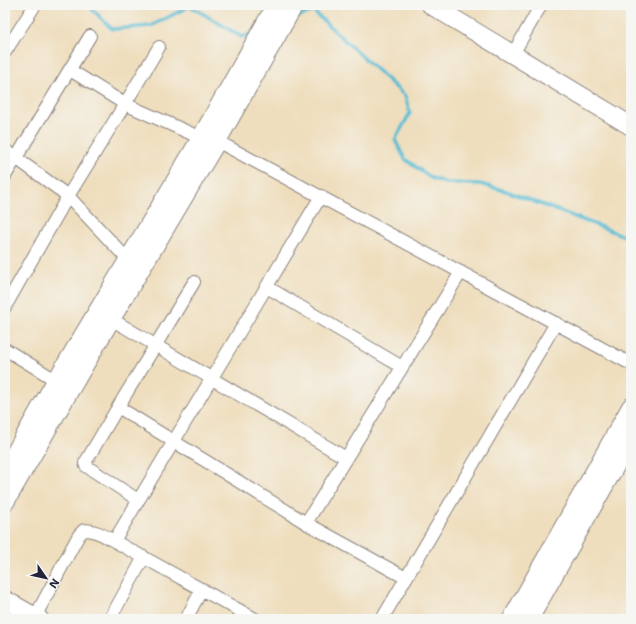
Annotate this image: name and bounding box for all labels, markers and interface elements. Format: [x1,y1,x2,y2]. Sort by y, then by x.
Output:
north arrow [26,558,66,598]
text: N [45,576,63,591]

